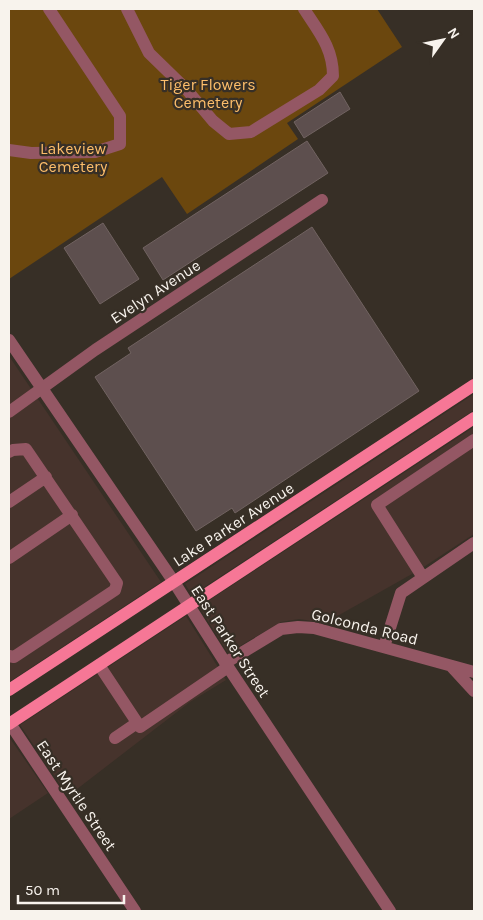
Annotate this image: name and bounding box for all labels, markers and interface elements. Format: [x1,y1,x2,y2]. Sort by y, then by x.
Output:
north arrow [418,15,468,65]
text: N [444,24,463,42]
park label: Tiger Flowers Cemetery [160,75,256,112]
park label: Lakeview Cemetery [39,139,108,176]
street label: Evelyn Avenue [107,255,204,328]
street label: Lake Parker Avenue [169,478,297,571]
street label: East Parker Street [187,581,274,701]
street label: Golconda Road [310,604,420,649]
street label: East Myrtle Street [33,736,121,854]
scale bar [18,872,124,904]
text: 50 m [25,881,60,899]

